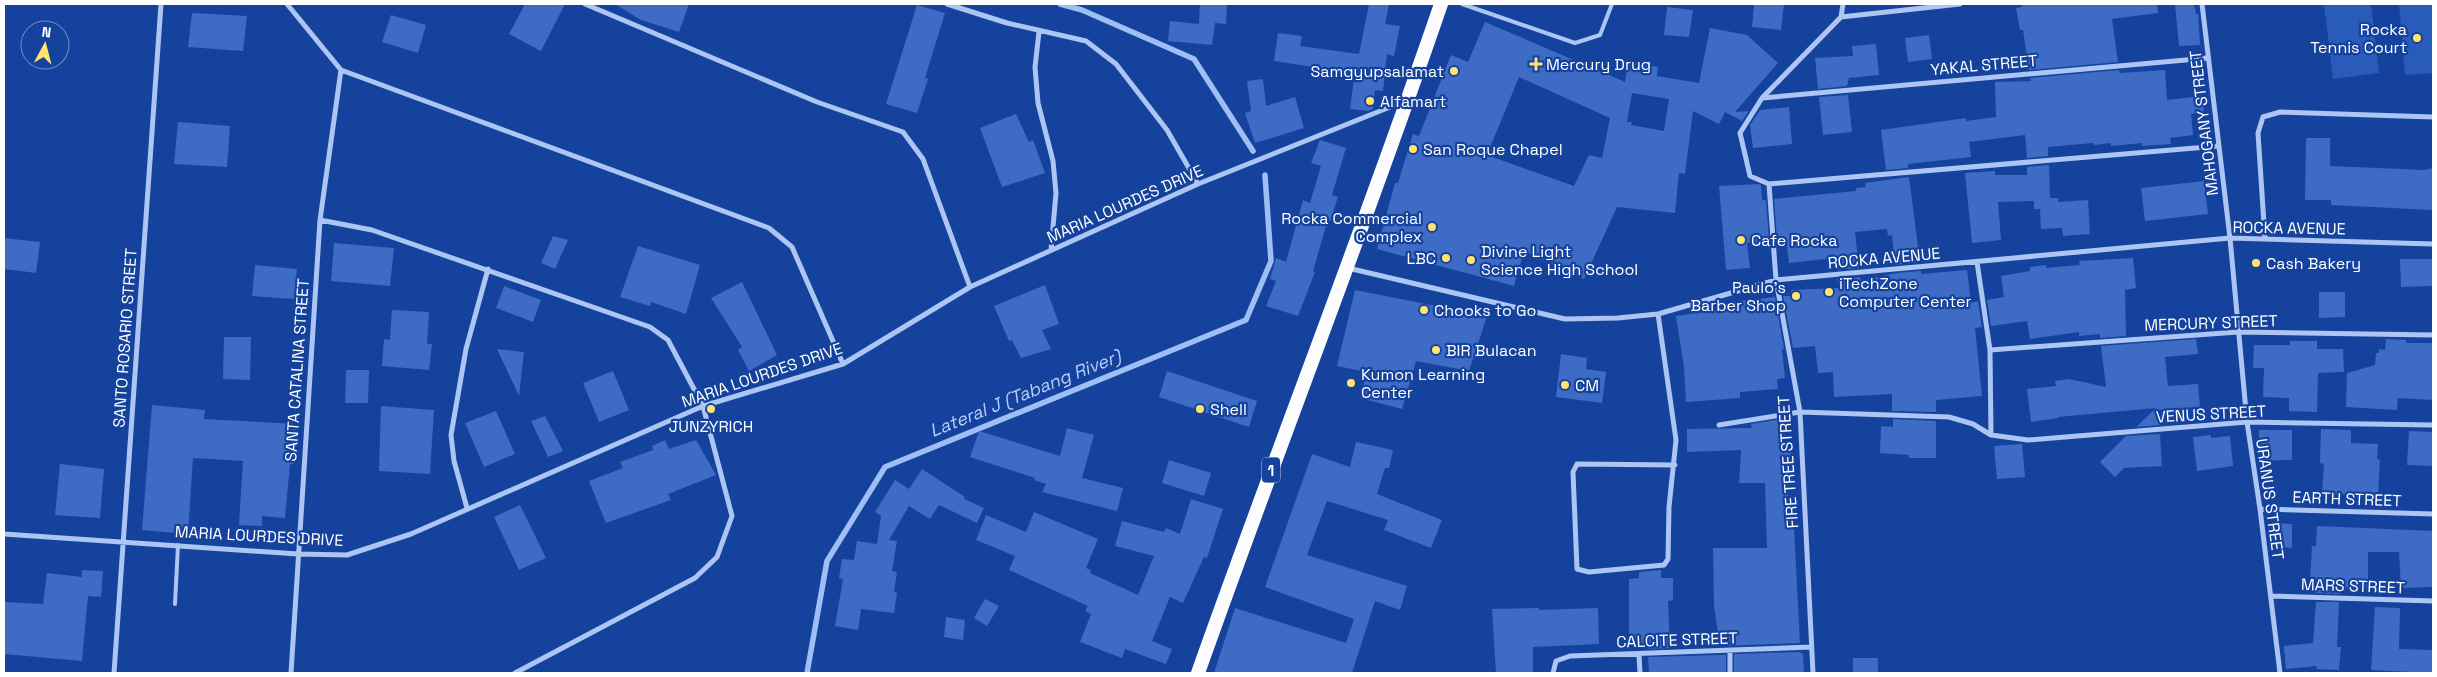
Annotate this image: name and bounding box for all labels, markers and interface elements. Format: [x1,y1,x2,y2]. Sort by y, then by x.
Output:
place label: Rocka Tennis Court [2310,19,2407,58]
north arrow [20,20,70,70]
text: N [41,23,52,42]
marker: Rocka Tennis Court [2411,32,2423,44]
street label: MAHOGANY STREET [2185,49,2223,197]
street label: YAKAL STREET [1930,50,2038,80]
place label: Mercury Drug [1546,54,1651,75]
marker: Mercury Drug [1530,58,1542,70]
place label: Samgyupsalamat [1311,61,1444,82]
marker: Samgyupsalamat [1448,65,1460,77]
place label: Alfamart [1380,91,1446,112]
marker: Alfamart [1364,95,1376,107]
place label: San Roque Chapel [1423,139,1563,160]
marker: San Roque Chapel [1407,143,1419,155]
street label: MARIA LOURDES DRIVE [1044,160,1206,248]
place label: Rocka Commercial Complex [1281,208,1422,247]
street label: ROCKA AVENUE [2232,217,2346,239]
marker: Rocka Commercial Complex [1426,221,1438,233]
place label: Cafe Rocka [1751,230,1837,251]
marker: Cafe Rocka [1735,234,1747,246]
place label: Divine Light Science High School [1481,241,1638,280]
street label: ROCKA AVENUE [1827,243,1941,273]
street label: SANTO ROSARIO STREET [108,248,142,428]
place label: LBC [1406,248,1436,269]
marker: LBC [1440,252,1452,264]
place label: Cash Bakery [2266,253,2361,274]
marker: Divine Light Science High School [1465,254,1477,266]
marker: Cash Bakery [2250,257,2262,269]
place label: iTechZone Computer Center [1839,273,1972,312]
place label: Paulo's Barber Shop [1690,277,1786,316]
street label: SANTA CATALINA STREET [280,278,314,462]
marker: iTechZone Computer Center [1823,286,1835,298]
marker: Paulo's Barber Shop [1790,290,1802,302]
place label: Chooks to Go [1434,300,1536,321]
marker: Chooks to Go [1418,304,1430,316]
street label: MERCURY STREET [2144,310,2278,336]
street label: MARIA LOURDES DRIVE [679,338,845,412]
place label: BIR Bulacan [1446,340,1537,361]
water label: Lateral J (Tabang River) [926,343,1126,442]
marker: BIR Bulacan [1430,344,1442,356]
place label: Kumon Learning Center [1361,364,1485,403]
place label: CM [1575,375,1599,396]
marker: Kumon Learning Center [1345,377,1357,389]
marker: CM [1559,379,1571,391]
street label: FIRE TREE STREET [1773,395,1803,529]
place label: Shell [1210,399,1247,420]
street label: VENUS STREET [2155,401,2267,427]
marker: JUNZYRICH [705,403,717,415]
marker: Shell [1194,403,1206,415]
place label: JUNZYRICH [669,416,753,437]
street label: URANUS STREET [2251,437,2289,561]
road number: 1 [1262,458,1280,482]
street label: EARTH STREET [2292,487,2402,511]
street label: MARIA LOURDES DRIVE [174,521,344,551]
street label: MARS STREET [2301,574,2405,598]
street label: CALCITE STREET [1616,627,1738,653]

